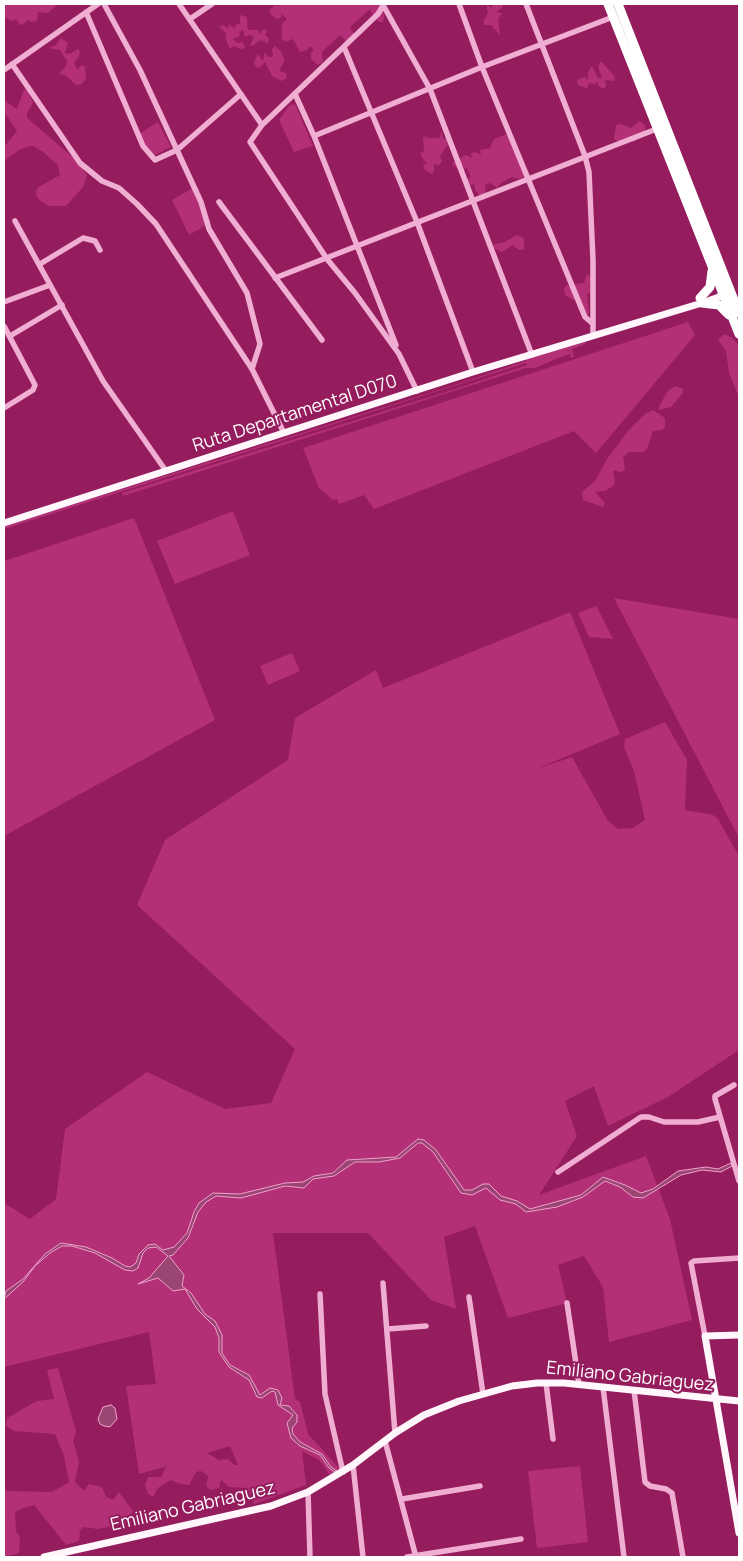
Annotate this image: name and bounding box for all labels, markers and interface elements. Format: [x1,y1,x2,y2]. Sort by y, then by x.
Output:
street label: Ruta Departamental D070 [190,371,400,457]
street label: Emiliano Gabriaguez [545,1357,715,1397]
street label: Emiliano Gabriaguez [109,1478,277,1536]

